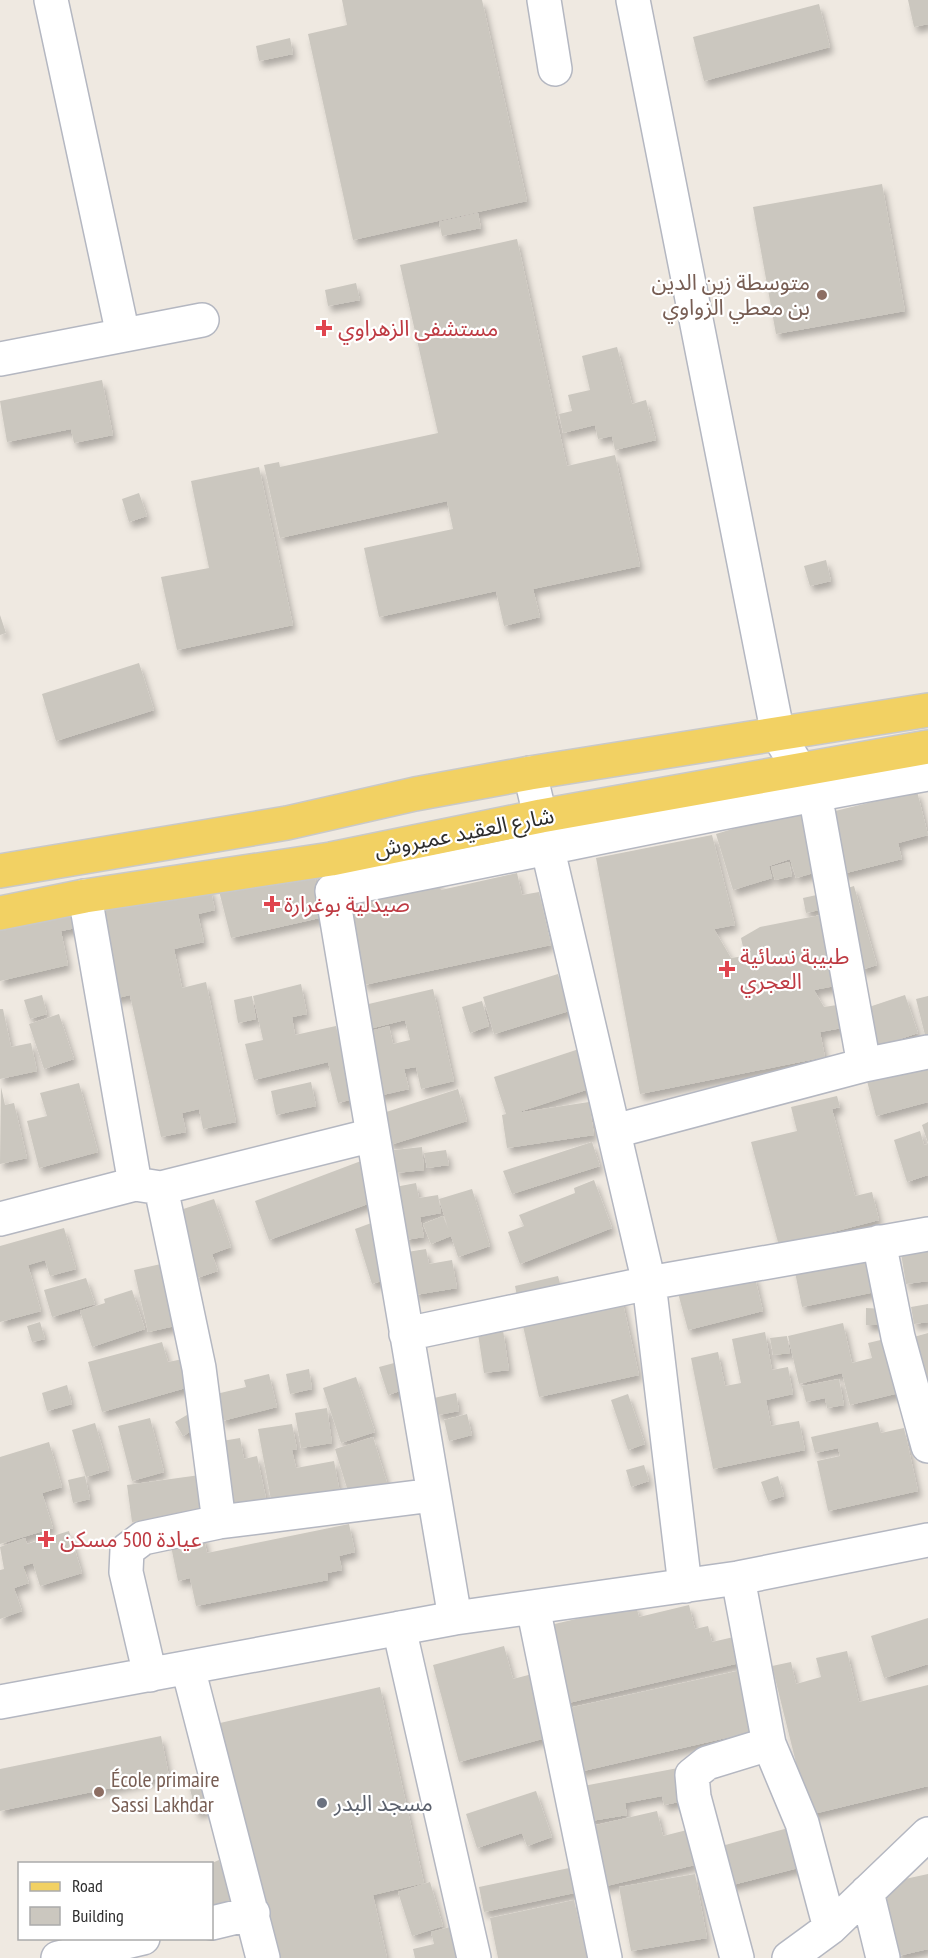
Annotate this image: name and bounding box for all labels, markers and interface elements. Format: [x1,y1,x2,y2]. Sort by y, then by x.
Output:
place label: متوسطة زين الدين بن معطي الزواوي [652,268,810,324]
marker: متوسطة زين الدين بن معطي الزواوي [815,288,829,302]
place label: مستشفى الزهراوي [338,314,498,345]
marker: مستشفى الزهراوي [315,319,333,337]
street label: شارع العقيد عميروش [372,801,557,866]
place label: صيدلية بوغرارة [284,890,410,918]
marker: صيدلية بوغرارة [265,897,279,911]
place label: طبيبة نسائية العجري [740,942,849,998]
marker: طبيبة نسائية العجري [718,960,736,978]
place label: عيادة 500 مسكن [60,1525,202,1553]
marker: عيادة 500 مسكن [37,1530,55,1548]
place label: École primaire Sassi Lakhdar [111,1765,220,1818]
marker: École primaire Sassi Lakhdar [92,1785,106,1799]
place label: مسجد البدر [333,1789,433,1817]
marker: مسجد البدر [315,1796,329,1810]
legend [18,1862,213,1940]
text: Road [72,1874,103,1897]
text: Building [72,1904,124,1927]

